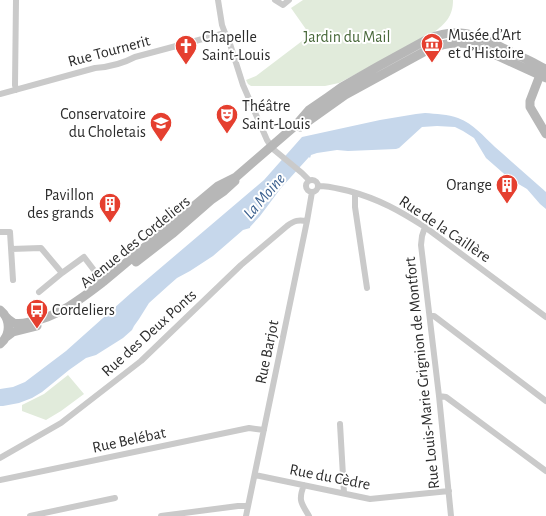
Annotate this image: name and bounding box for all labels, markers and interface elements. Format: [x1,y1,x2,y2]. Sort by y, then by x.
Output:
place label: Musée d’Art et d’Histoire [448,27,524,61]
place label: Chapelle Saint-Louis [202,29,270,63]
park label: Jardin du Mail [304,29,390,45]
museum icon: Musée d’Art et d’Histoire [419,31,445,64]
street label: Rue Tournerit [66,32,152,70]
church icon: Chapelle Saint-Louis [173,33,199,66]
place label: Théâtre Saint-Louis [242,98,310,132]
theatre icon: Théâtre Saint-Louis [214,102,240,135]
place label: Conservatoire du Choletais [60,106,146,140]
school or university icon: Conservatoire du Choletais [148,110,174,143]
water label: La Moine [240,170,288,222]
building icon: Orange [494,172,520,205]
place label: Orange [446,177,492,193]
place label: Pavillon des grands [27,187,94,221]
building icon: Pavillon des grands [97,191,123,224]
street label: Avenue des Cordeliers [77,193,193,291]
street label: Rue de la Caillère [396,193,494,265]
street label: Rue Louis-Marie Grignion de Montfort [402,256,442,490]
street label: Rue des Deux Ponts [99,287,199,379]
bus stop icon: Cordeliers [24,297,50,330]
place label: Cordeliers [52,302,115,318]
street label: Rue Barjot [252,319,283,386]
street label: Rue Belébat [91,424,167,456]
street label: Rue du Cèdre [288,461,372,493]

